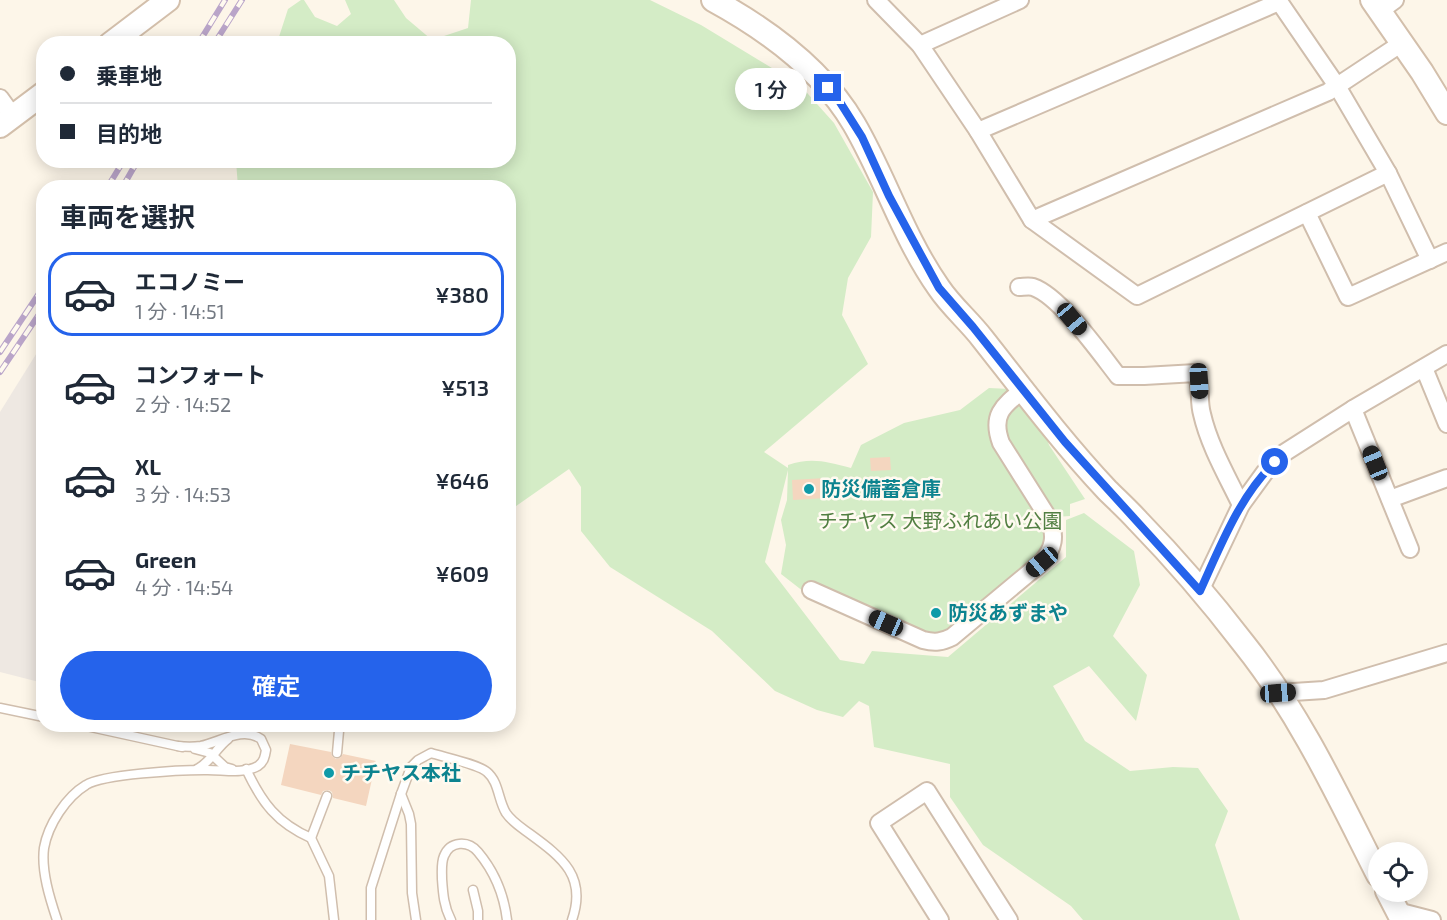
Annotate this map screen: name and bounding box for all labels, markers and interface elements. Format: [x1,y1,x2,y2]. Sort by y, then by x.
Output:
text: 乗車地 [96,62,162,88]
callout: 1 分 [735,67,807,109]
route end [814,74,841,101]
text: 1 分 [755,77,787,101]
text: 目的地 [96,120,162,146]
text: 車両を選択 [60,200,195,232]
icon: car [63,267,117,321]
text: エコノミー [135,268,245,294]
text: ¥380 [435,281,489,307]
text: 1 分 · 14:51 [135,299,225,323]
car [1054,299,1090,339]
icon: car [63,360,117,414]
text: コンフォート [135,361,266,387]
car [1189,363,1209,399]
text: ¥513 [441,374,489,400]
text: 2 分 · 14:52 [135,392,231,416]
car [1360,443,1390,483]
route start [1261,448,1288,475]
icon: car [63,453,117,507]
text: XL [135,453,161,479]
text: ¥646 [435,467,489,493]
place label: 防災備蓄倉庫 [821,476,941,500]
text: 3 分 · 14:53 [135,482,231,506]
marker: 防災備蓄倉庫 [802,482,816,496]
park label: チチヤス 大野ふれあい公園 [818,508,1062,532]
car [1022,544,1062,580]
icon: car [63,546,117,600]
text: Green [135,546,197,572]
text: ¥609 [436,560,489,586]
text: 4 分 · 14:54 [135,575,233,599]
place label: 防災あずまや [948,600,1068,624]
marker: 防災あずまや [929,606,943,620]
car [866,607,906,639]
button: 確定 [60,651,492,720]
car [1259,683,1297,703]
place label: チチヤス本社 [341,760,461,784]
marker: チチヤス本社 [322,766,336,780]
map controls [1368,842,1428,902]
button: locate [1368,842,1428,902]

